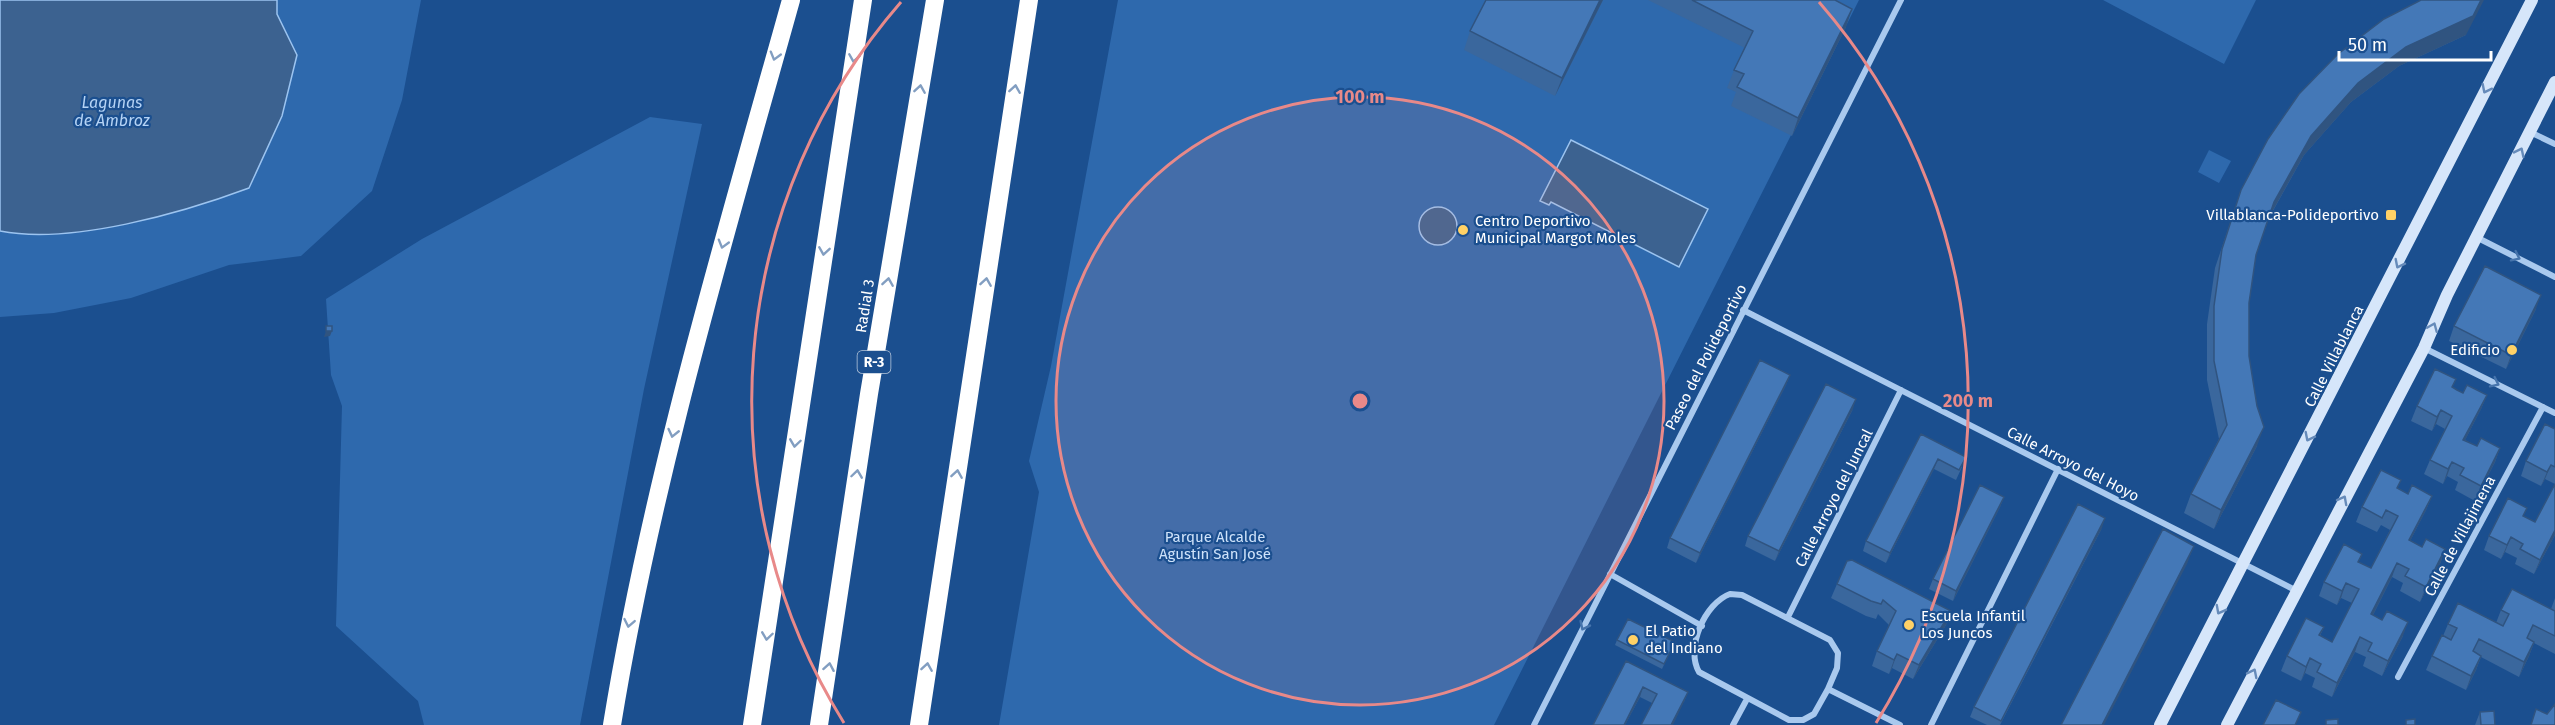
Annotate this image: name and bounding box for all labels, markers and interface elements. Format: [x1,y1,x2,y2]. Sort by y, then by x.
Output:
scale bar [2339,24,2490,62]
text: 50 m [2348,34,2387,56]
one-way arrow [770,50,782,61]
one-way arrow [849,53,861,62]
one-way arrow [2481,83,2493,94]
one-way arrow [1009,84,1021,93]
one-way arrow [913,85,925,94]
text: 100 m [1336,86,1384,108]
water label: Lagunas de Ambroz [74,93,150,130]
one-way arrow [2513,148,2524,159]
place label: Villablanca-Polideportivo [2206,206,2379,224]
marker: Villablanca-Polideportivo [2384,208,2398,222]
place label: Centro Deportivo Municipal Margot Moles [1475,212,1636,247]
marker: Centro Deportivo Municipal Margot Moles [1456,223,1470,237]
one-way arrow [717,239,730,249]
one-way arrow [819,246,831,255]
one-way arrow [2510,250,2521,262]
one-way arrow [2394,257,2406,268]
one-way arrow [881,277,893,286]
one-way arrow [980,277,992,286]
street label: Radial 3 [852,278,878,334]
street label: Paseo del Polideportivo [1661,281,1751,433]
street label: Calle Villablanca [2301,302,2367,410]
one-way arrow [2426,322,2438,333]
place label: Edificio [2450,341,2500,359]
marker: Edificio [2505,343,2519,357]
road number: R-3 [858,351,890,373]
one-way arrow [2489,376,2499,387]
text: 200 m [1943,390,1993,412]
centre of rings [1350,391,1370,411]
street label: Calle Arroyo del Hoyo [2004,423,2142,505]
street label: Calle Arroyo del Juncal [1791,425,1877,570]
one-way arrow [667,427,680,437]
one-way arrow [2305,431,2316,441]
one-way arrow [790,439,802,448]
one-way arrow [851,470,863,479]
one-way arrow [950,470,962,479]
street label: Calle de Villajimena [2421,473,2499,599]
one-way arrow [2336,495,2347,506]
park label: Parque Alcalde Agustín San José [1159,528,1271,563]
one-way arrow [2216,604,2227,615]
place label: Escuela Infantil Los Juncos [1921,607,2026,642]
one-way arrow [623,617,636,627]
marker: Escuela Infantil Los Juncos [1902,618,1916,632]
one-way arrow [1580,620,1591,630]
place label: El Patio del Indiano [1645,622,1723,657]
one-way arrow [762,632,774,641]
marker: El Patio del Indiano [1626,633,1640,647]
one-way arrow [920,662,933,672]
one-way arrow [822,663,835,673]
one-way arrow [2246,668,2258,679]

